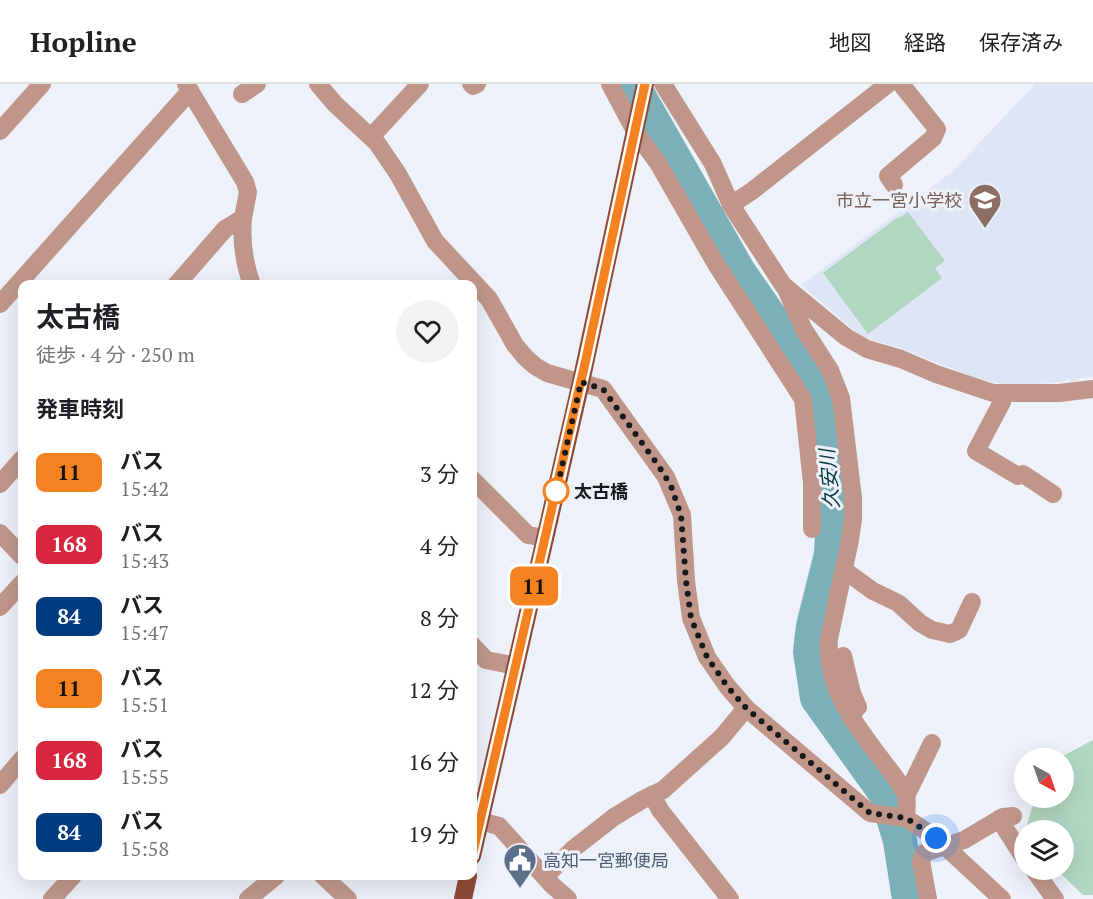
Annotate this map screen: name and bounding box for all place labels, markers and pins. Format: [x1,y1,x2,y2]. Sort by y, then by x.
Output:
school or university icon: 市立一宮小学校 [967,182,1003,229]
place label: 市立一宮小学校 [836,188,962,212]
marker: 太古橋 [543,478,569,504]
place label: 太古橋 [574,479,628,503]
public building icon: 高知一宮郵便局 [502,842,538,889]
place label: 高知一宮郵便局 [543,848,669,872]

